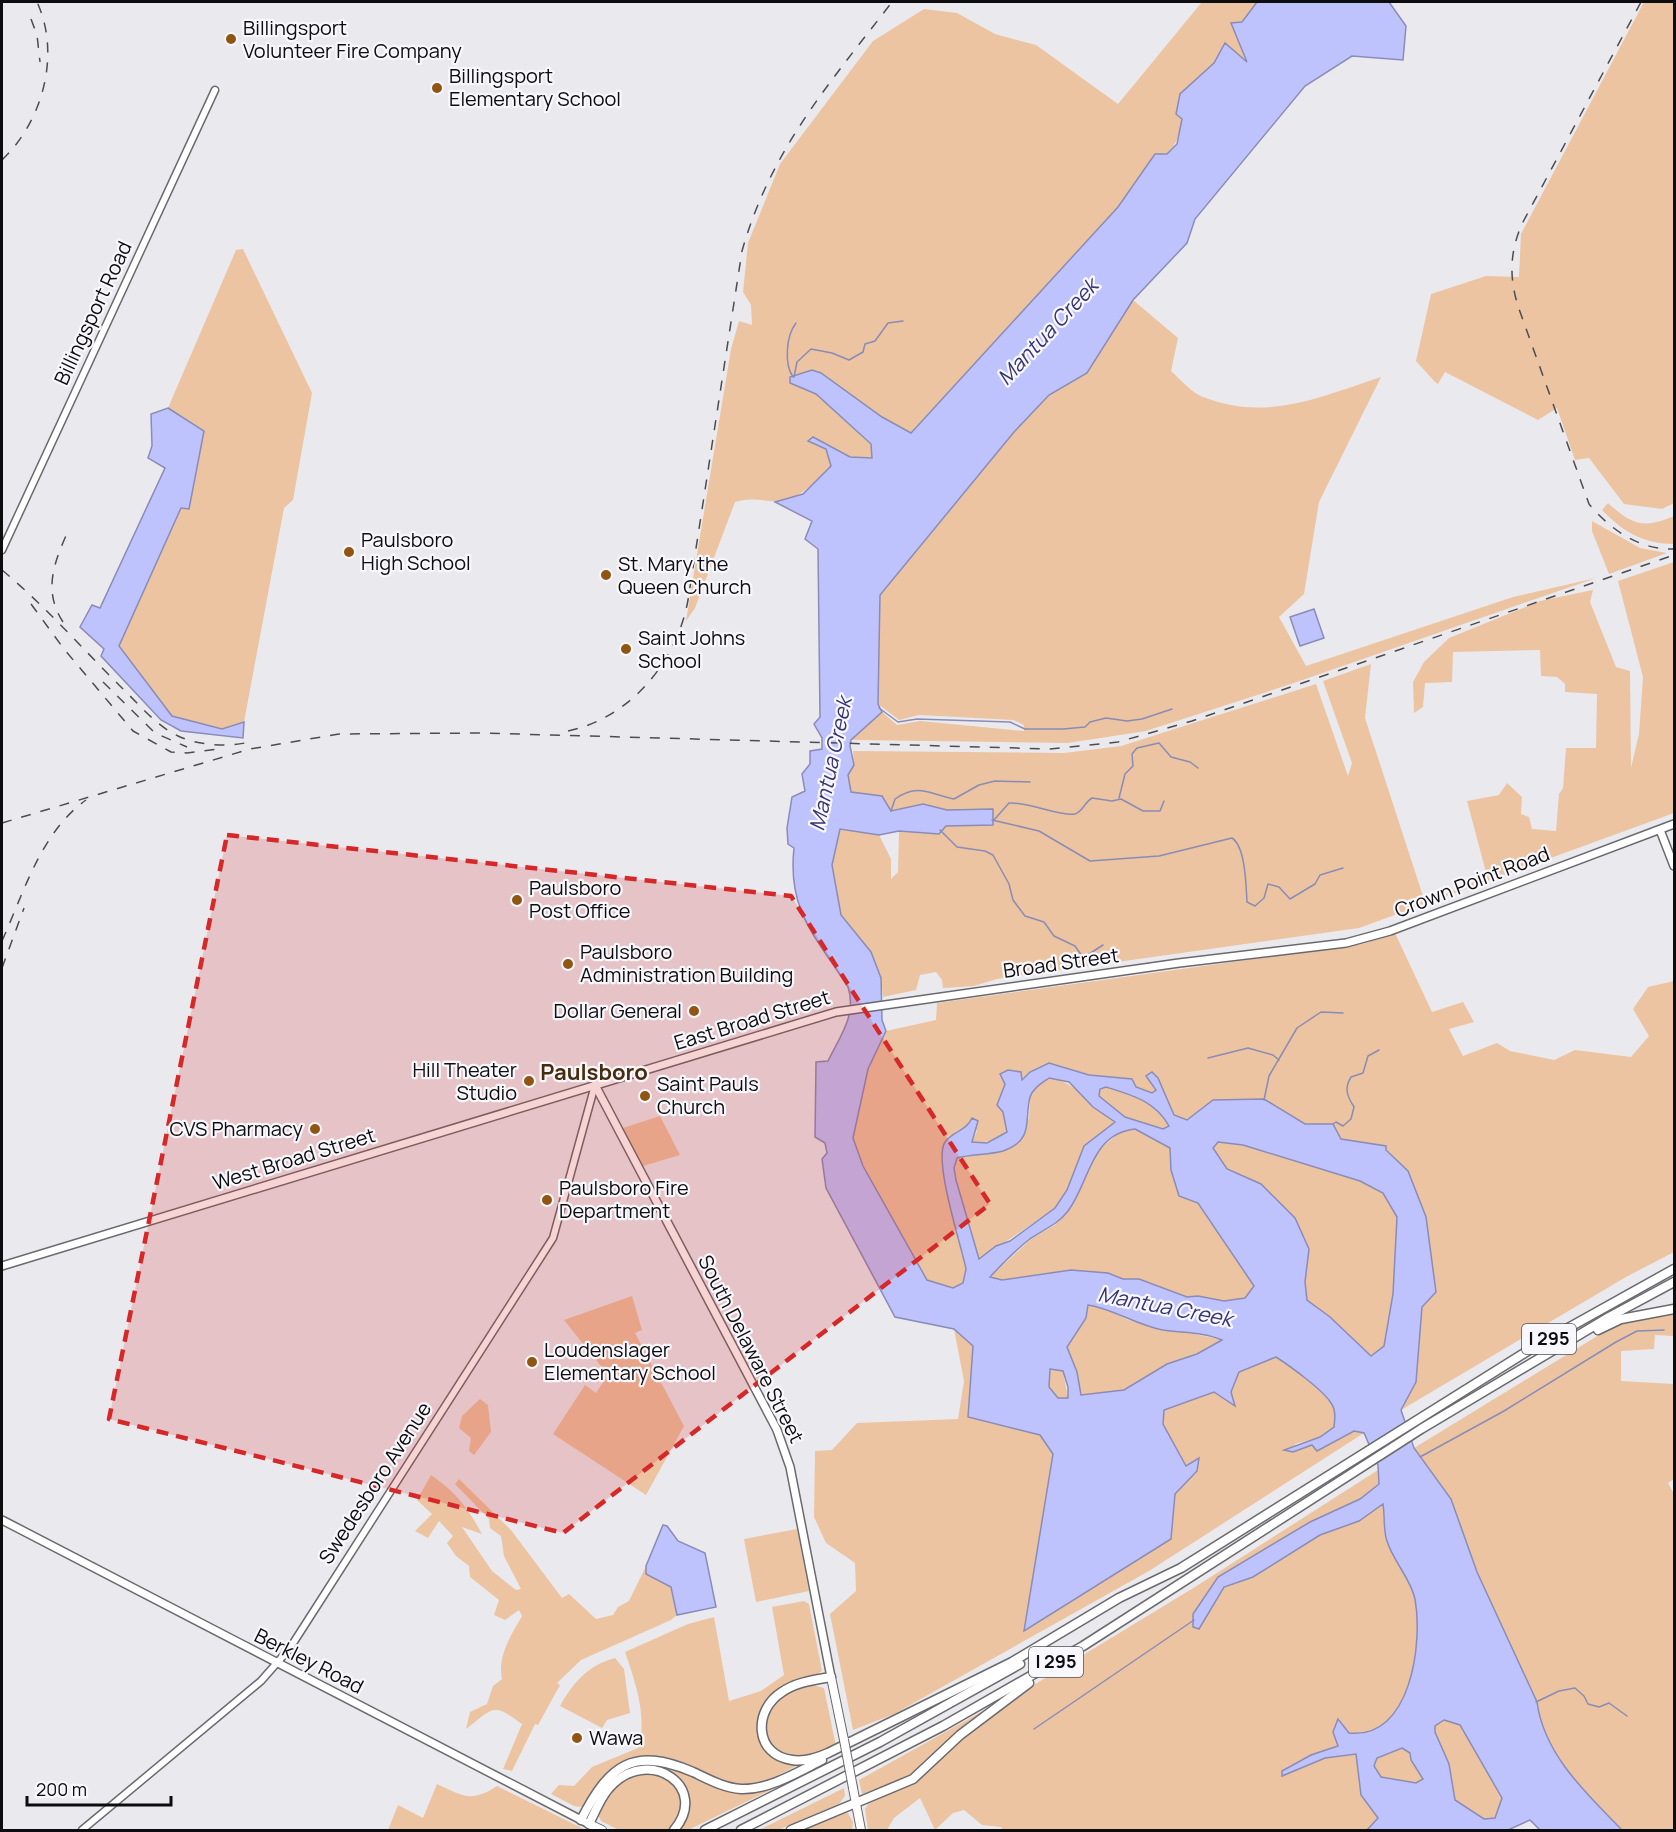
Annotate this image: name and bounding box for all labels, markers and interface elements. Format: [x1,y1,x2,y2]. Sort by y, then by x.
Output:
place label: Billingsport Volunteer Fire Company [243,14,462,64]
marker: Billingsport Volunteer Fire Company [224,32,238,46]
place label: Billingsport Elementary School [449,62,621,112]
marker: Billingsport Elementary School [430,81,444,95]
street label: Billingsport Road [47,237,138,389]
water label: Mantua Creek [991,270,1106,391]
place label: Paulsboro High School [361,526,471,576]
marker: Paulsboro High School [342,545,356,559]
place label: St. Mary the Queen Church [618,550,751,600]
marker: St. Mary the Queen Church [599,568,613,582]
place label: Saint Johns School [638,624,745,674]
marker: Saint Johns School [619,642,633,656]
water label: Mantua Creek [802,692,858,833]
street label: Crown Point Road [1391,840,1553,923]
place label: Paulsboro Post Office [529,874,630,924]
marker: Paulsboro Post Office [510,893,524,907]
place label: Paulsboro Administration Building [580,938,793,988]
street label: Broad Street [1001,941,1121,984]
marker: Paulsboro Administration Building [561,957,575,971]
street label: East Broad Street [671,983,833,1056]
place label: Dollar General [553,997,682,1024]
marker: Dollar General [687,1004,701,1018]
place label: Hill Theater Studio [412,1056,517,1106]
district label: Paulsboro [540,1057,648,1087]
place label: Saint Pauls Church [657,1070,759,1120]
marker: Hill Theater Studio [522,1074,536,1088]
marker: Saint Pauls Church [638,1089,652,1103]
place label: CVS Pharmacy [170,1115,303,1142]
street label: West Broad Street [209,1121,378,1196]
marker: CVS Pharmacy [308,1122,322,1136]
place label: Paulsboro Fire Department [559,1174,689,1224]
marker: Paulsboro Fire Department [540,1193,554,1207]
street label: South Delaware Street [692,1250,811,1447]
water label: Mantua Creek [1096,1279,1237,1333]
road number: I 295 [1522,1324,1576,1354]
place label: Loudenslager Elementary School [544,1336,716,1386]
marker: Loudenslager Elementary School [525,1355,539,1369]
street label: Swedesboro Avenue [312,1397,437,1569]
street label: Berkley Road [250,1621,368,1700]
road number: I 295 [1029,1647,1083,1677]
place label: Wawa [589,1724,643,1751]
marker: Wawa [570,1731,584,1745]
scale bar [27,1769,171,1807]
text: 200 m [36,1777,87,1801]

